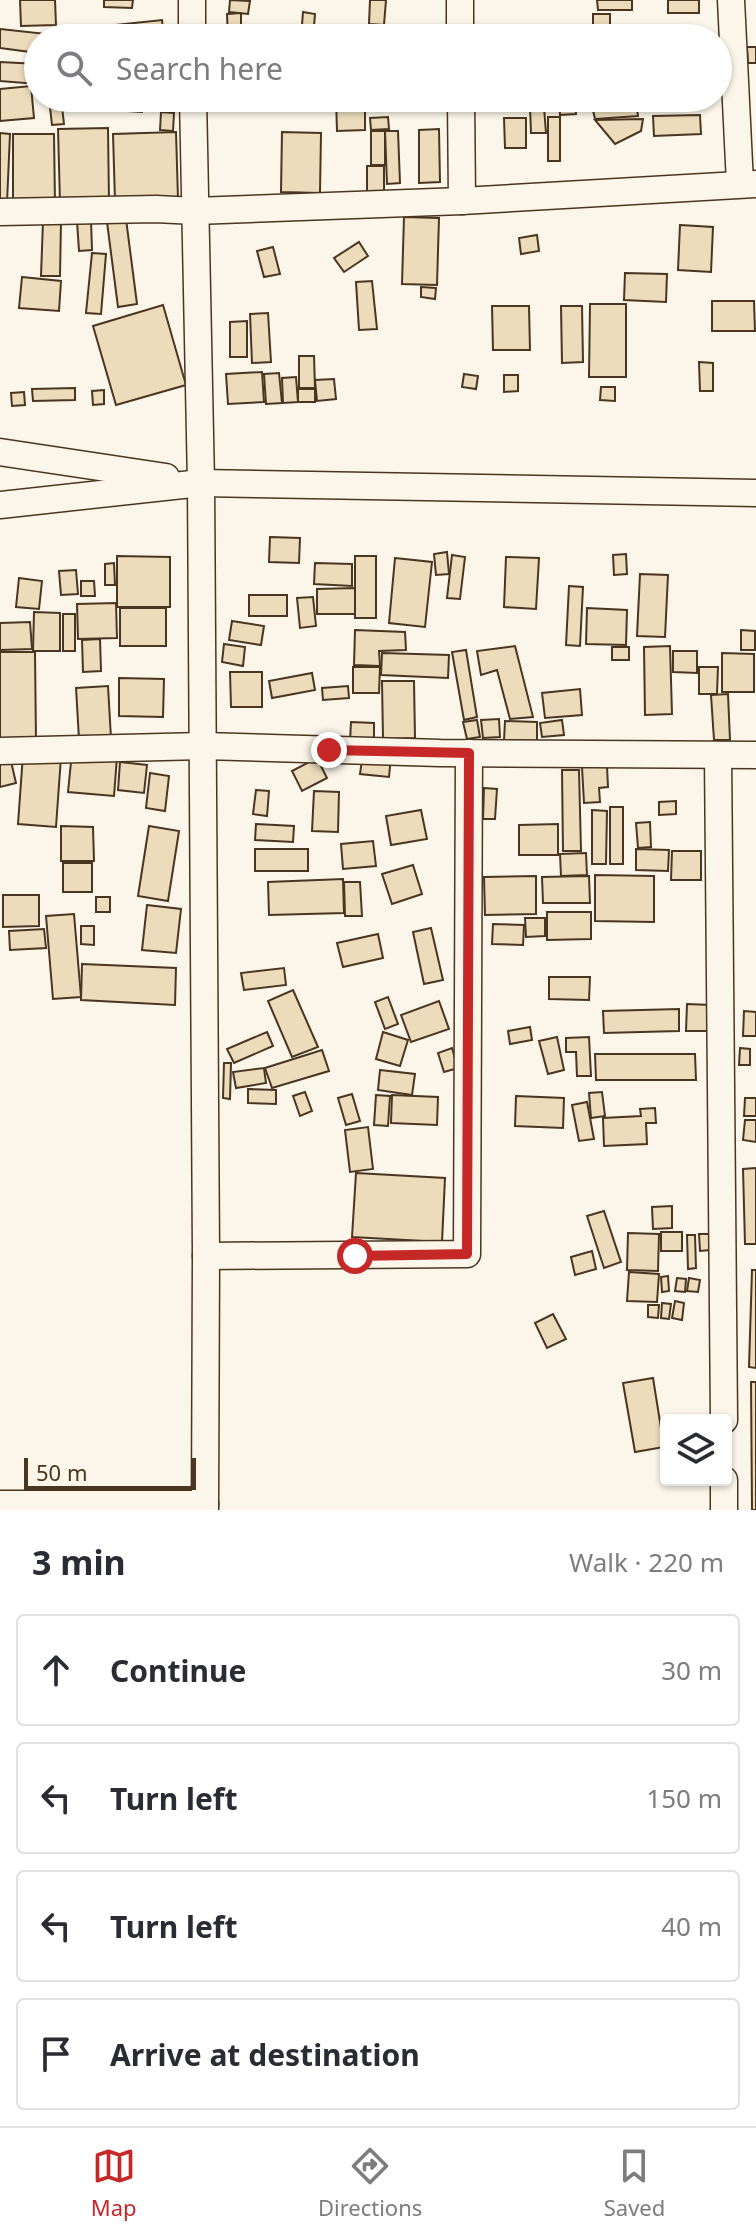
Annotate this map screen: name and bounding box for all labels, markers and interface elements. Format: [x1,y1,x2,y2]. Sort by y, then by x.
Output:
search box [24,24,732,112]
icon: search [52,46,96,90]
text: Search here [116,48,283,89]
route end [311,732,347,768]
route start [337,1238,373,1274]
map controls [660,1414,732,1486]
button: layers [660,1414,732,1486]
scale bar [24,1454,196,1490]
text: 50 m [36,1457,87,1487]
text: 3 min [32,1539,126,1585]
text: Walk · 220 m [569,1544,724,1580]
icon: ahead [34,1648,78,1692]
text: Continue [110,1650,246,1691]
text: 30 m [661,1652,722,1688]
icon: left [34,1776,78,1820]
text: Turn left [110,1778,238,1819]
text: 150 m [646,1780,722,1816]
icon: left [34,1904,78,1948]
text: Turn left [110,1906,238,1947]
text: 40 m [661,1908,722,1944]
icon: arrive [34,2032,78,2076]
text: Arrive at destination [110,2034,420,2075]
tab: Map [91,2144,137,2222]
tab: Directions [318,2144,422,2222]
tab: Saved [604,2144,665,2222]

